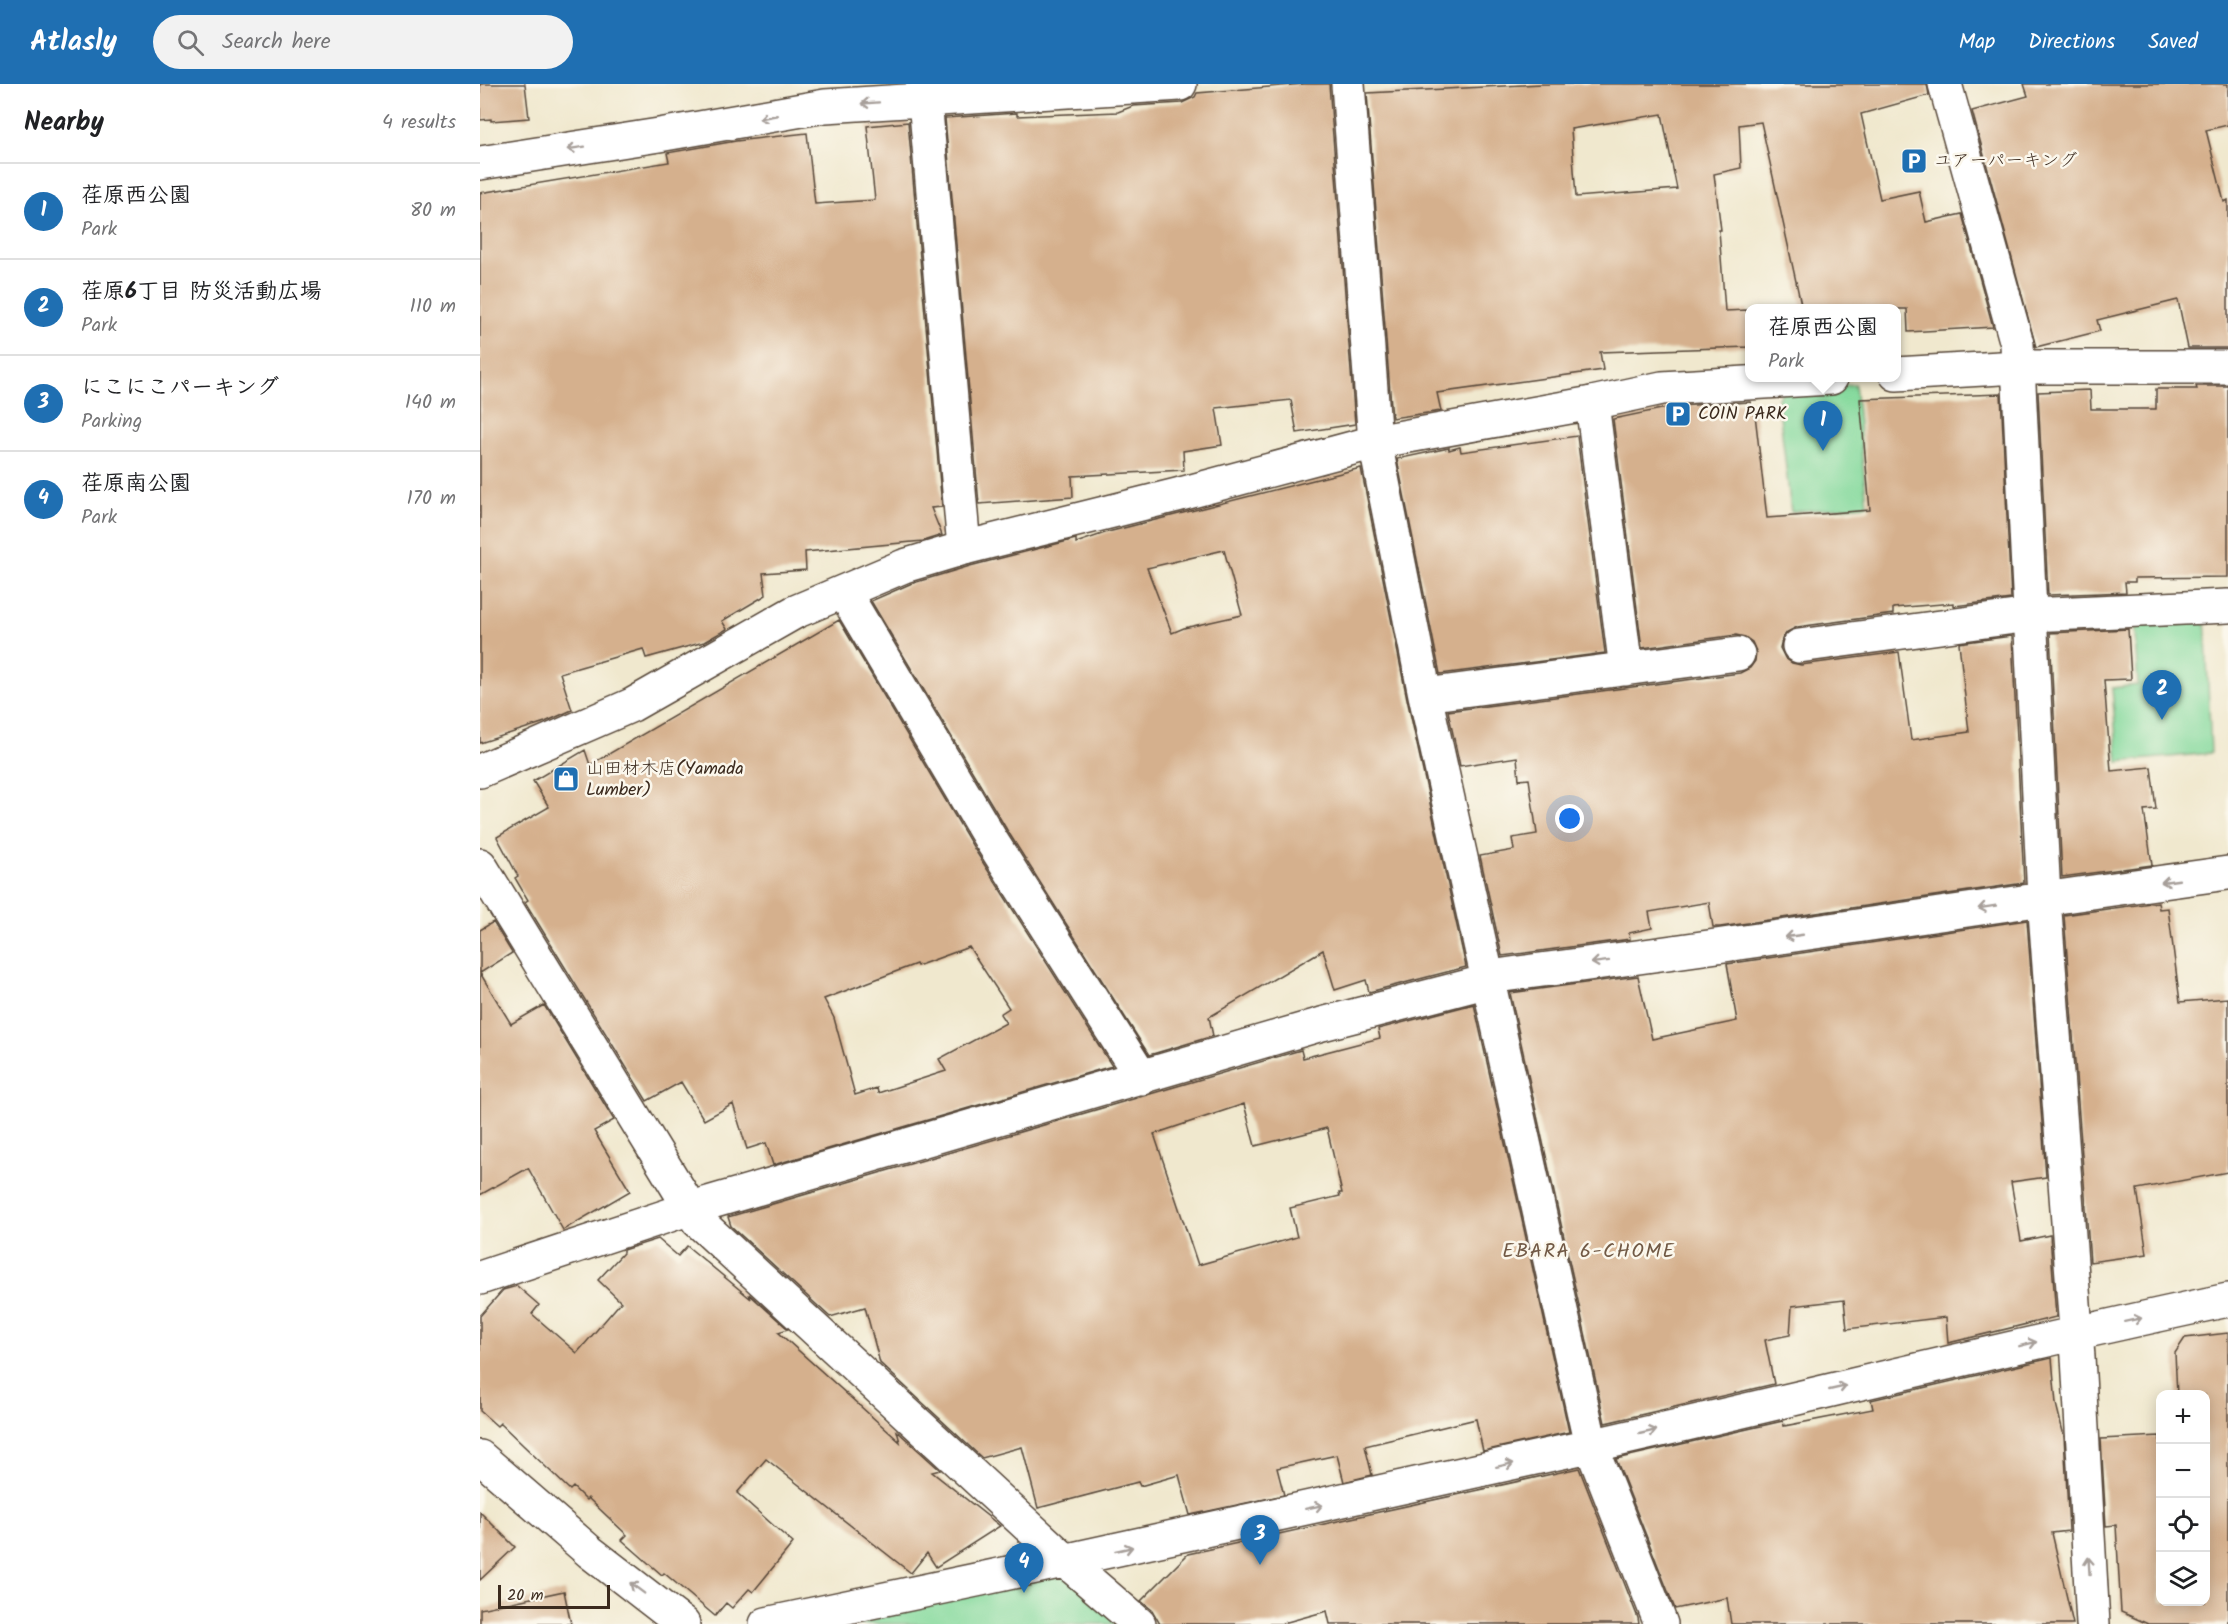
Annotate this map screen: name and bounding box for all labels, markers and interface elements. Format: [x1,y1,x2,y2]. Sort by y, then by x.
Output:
search box [153,15,573,69]
text: Atlasly [30,20,117,65]
text: Search here [222,25,331,60]
icon: search [174,26,207,59]
text: Map [1959,26,1995,59]
text: Directions [2028,26,2115,59]
text: Saved [2148,26,2198,59]
one-way arrow [860,98,880,109]
text: Nearby [24,102,104,144]
text: 4 results [382,107,456,139]
one-way arrow [759,112,778,123]
one-way arrow [566,143,586,154]
parking icon: ユアーパーキング [1899,146,1929,176]
place label: ユアーパーキング [1934,147,2077,176]
text: 荏原西公園 [81,179,191,214]
text: 1 [40,195,47,227]
text: 80 m [410,195,456,227]
text: Park [81,214,117,246]
text: 荏原6丁目 防災活動広場 [81,275,321,310]
text: 2 [38,291,49,323]
text: 110 m [410,291,456,323]
popup [1745,304,1901,382]
text: Park [81,310,117,342]
text: 荏原西公園 [1768,311,1878,346]
text: Park [1768,346,1804,378]
text: にこにこパーキング [81,371,279,406]
text: 3 [38,387,49,419]
text: 140 m [405,387,456,419]
parking icon: COIN PARK [1663,399,1693,429]
place label: COIN PARK [1698,400,1787,429]
pin: 1 [1804,402,1842,451]
text: Parking [81,406,142,438]
text: 荏原南公園 [81,467,191,502]
text: 4 [38,483,49,515]
text: 170 m [407,483,456,515]
text: Park [81,502,117,534]
pin: 2 [2142,670,2182,720]
place label: 山田材木店(Yamada Lumber) [586,755,744,805]
shop icon: 山田材木店(Yamada Lumber) [551,764,581,794]
your location [1555,804,1584,833]
one-way arrow [2161,876,2180,887]
one-way arrow [1977,902,1997,913]
one-way arrow [1784,930,1804,941]
one-way arrow [1591,957,1611,968]
district label: EBARA 6-CHOME [1502,1236,1676,1268]
one-way arrow [2123,1314,2142,1325]
one-way arrow [2018,1337,2037,1349]
one-way arrow [1828,1382,1847,1394]
map controls [2156,1390,2210,1606]
button: + [2156,1390,2210,1444]
one-way arrow [1638,1426,1657,1438]
button: − [2156,1444,2210,1498]
one-way arrow [1494,1459,1514,1470]
button: locate [2156,1498,2210,1552]
one-way arrow [1305,1500,1324,1512]
pin: 3 [1240,1516,1280,1565]
one-way arrow [1114,1543,1133,1554]
pin: 4 [1004,1544,1044,1593]
button: layers [2156,1552,2210,1606]
one-way arrow [2083,1556,2094,1576]
one-way arrow [630,1581,646,1594]
scale bar [498,1582,610,1610]
text: 20 m [507,1583,543,1608]

